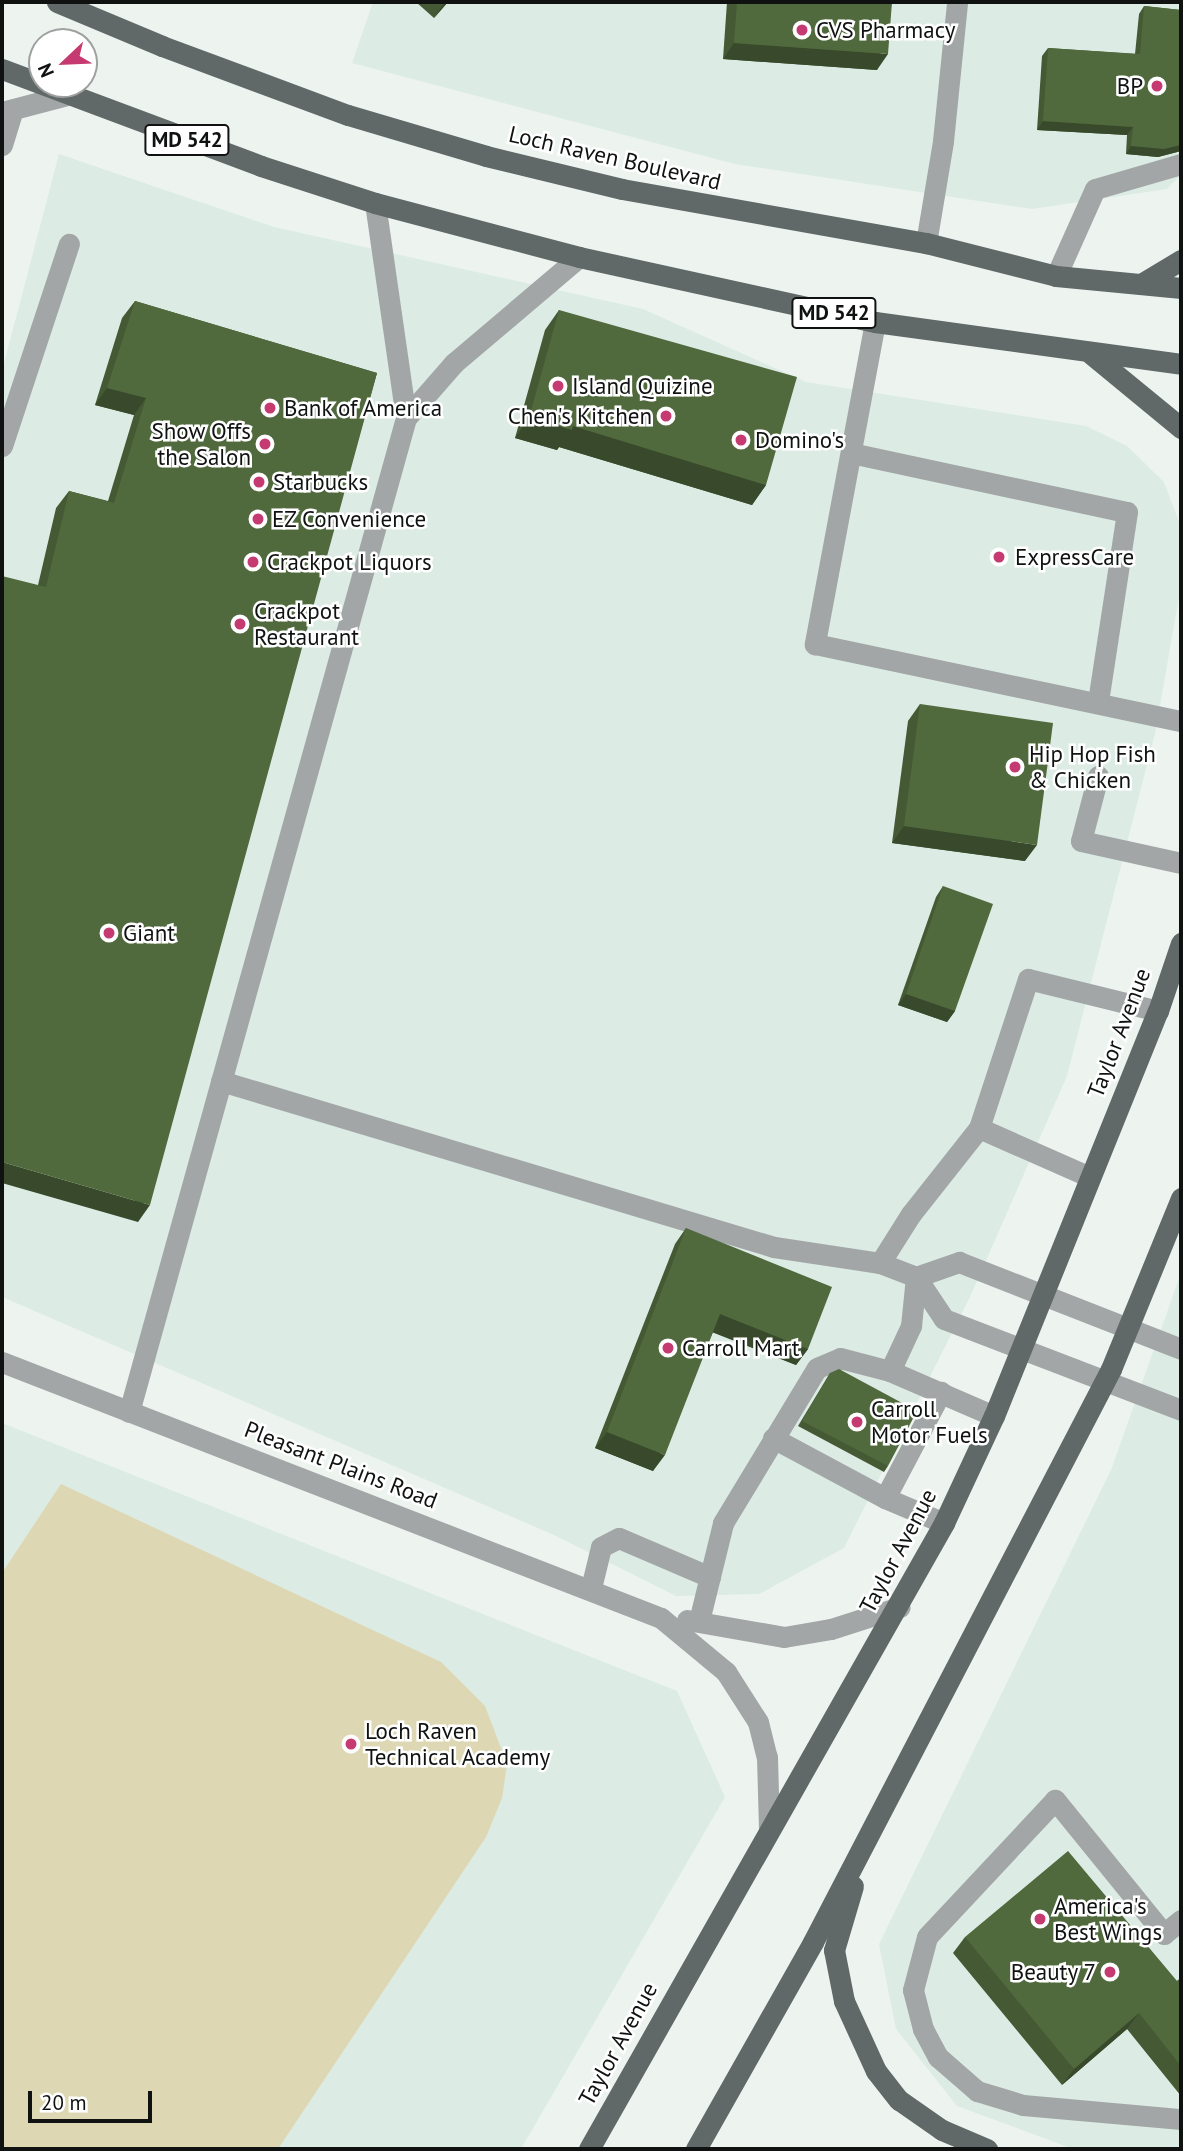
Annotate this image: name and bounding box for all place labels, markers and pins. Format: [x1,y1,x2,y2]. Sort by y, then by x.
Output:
place label: CVS Pharmacy [816,16,955,44]
marker: CVS Pharmacy [794,22,810,38]
place label: BP [1117,72,1143,100]
marker: BP [1149,78,1165,94]
place label: Island Quizine [572,372,713,400]
marker: Island Quizine [550,378,566,394]
place label: Bank of America [284,394,444,422]
marker: Bank of America [262,400,278,416]
place label: Chen's Kitchen [508,402,652,430]
marker: Chen's Kitchen [658,408,674,424]
place label: Show Offs the Salon [151,417,251,471]
place label: Domino's [755,426,844,454]
marker: Domino's [733,432,749,448]
marker: Show Offs the Salon [257,436,273,452]
place label: Starbucks [273,468,368,496]
marker: Starbucks [251,474,267,490]
place label: EZ Convenience [272,505,427,533]
marker: EZ Convenience [250,511,266,527]
place label: ExpressCare [1015,543,1134,571]
marker: ExpressCare [989,547,1009,567]
place label: Crackpot Liquors [267,548,432,576]
marker: Crackpot Liquors [245,554,261,570]
place label: Crackpot Restaurant [254,597,359,651]
marker: Crackpot Restaurant [232,616,248,632]
place label: Hip Hop Fish & Chicken [1029,740,1156,794]
marker: Hip Hop Fish & Chicken [1007,759,1023,775]
place label: Giant [123,919,175,947]
marker: Giant [101,925,117,941]
place label: Carroll Mart [682,1334,800,1362]
marker: Carroll Mart [660,1340,676,1356]
place label: Carroll Motor Fuels [871,1395,988,1449]
marker: Carroll Motor Fuels [849,1414,865,1430]
place label: Loch Raven Technical Academy [365,1717,551,1771]
marker: Loch Raven Technical Academy [343,1736,359,1752]
place label: America's Best Wings [1054,1892,1163,1946]
marker: America's Best Wings [1032,1911,1048,1927]
place label: Beauty 7 [1010,1958,1096,1986]
marker: Beauty 7 [1102,1964,1118,1980]

